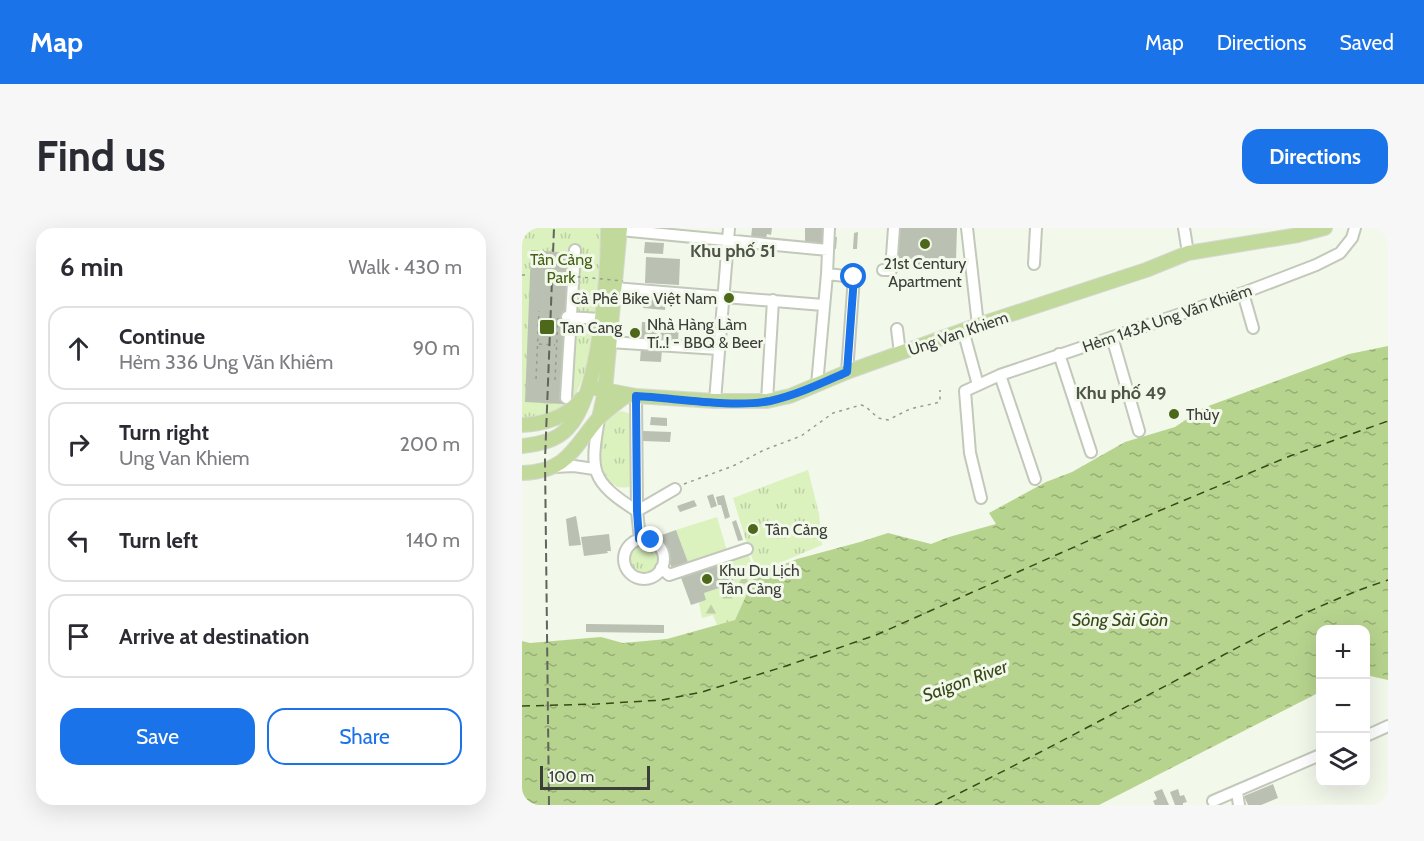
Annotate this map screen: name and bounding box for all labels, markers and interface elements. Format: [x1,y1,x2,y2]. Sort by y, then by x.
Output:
text: Map [30,25,83,59]
text: Map [1145,30,1184,55]
text: Directions [1217,30,1306,55]
text: Saved [1339,30,1394,55]
button: Directions [1242,129,1388,184]
text: Find us [36,130,165,182]
marker: 21st Century Apartment [918,237,932,251]
district label: Khu phố 51 [690,240,776,262]
park label: Tân Cảng Park [530,250,593,287]
text: 6 min [60,251,124,283]
place label: 21st Century Apartment [884,254,966,291]
text: Walk · 430 m [348,255,462,279]
route start [840,263,866,289]
street label: Hẻm 143A Ung Văn Khiêm [1080,281,1254,356]
place label: Cà Phê Bike Việt Nam [571,289,717,308]
marker: Cà Phê Bike Việt Nam [722,291,736,305]
street label: Ung Van Khiem [906,307,1011,359]
place label: Nhà Hàng Làm Tí..! - BBQ & Beer [647,315,764,352]
marker: Tan Cang [538,318,556,336]
place label: Tan Cang [560,318,623,337]
text: Continue [119,323,205,350]
marker: Nhà Hàng Làm Tí..! - BBQ & Beer [628,326,642,340]
icon: ahead [62,332,95,365]
text: 90 m [413,336,460,360]
text: Hẻm 336 Ung Văn Khiêm [119,350,333,374]
district label: Khu phố 49 [1076,382,1166,404]
place label: Thủy [1186,405,1220,424]
marker: Thủy [1167,407,1181,421]
text: Turn right [119,419,209,446]
icon: right [62,428,95,461]
text: 200 m [400,432,460,456]
text: Ung Van Khiem [119,446,250,470]
place label: Tân Cảng [765,520,828,539]
marker: Tân Cảng [746,522,760,536]
icon: left [62,524,95,557]
route end [637,526,663,552]
text: Turn left [119,527,198,554]
text: 140 m [406,528,460,552]
place label: Khu Du Lịch Tân Cảng [719,561,800,598]
marker: Khu Du Lịch Tân Cảng [700,572,714,586]
water label: Sông Sài Gòn [1072,609,1168,631]
icon: arrive [62,620,95,653]
text: Arrive at destination [119,623,309,650]
map controls [1316,625,1370,787]
button: + [1316,625,1370,679]
water label: Saigon River [919,655,1012,707]
button: − [1316,679,1370,733]
button: Save [60,708,255,765]
button: Share [267,708,462,765]
button: layers [1316,733,1370,787]
scale bar [540,763,650,790]
text: 100 m [549,767,594,786]

